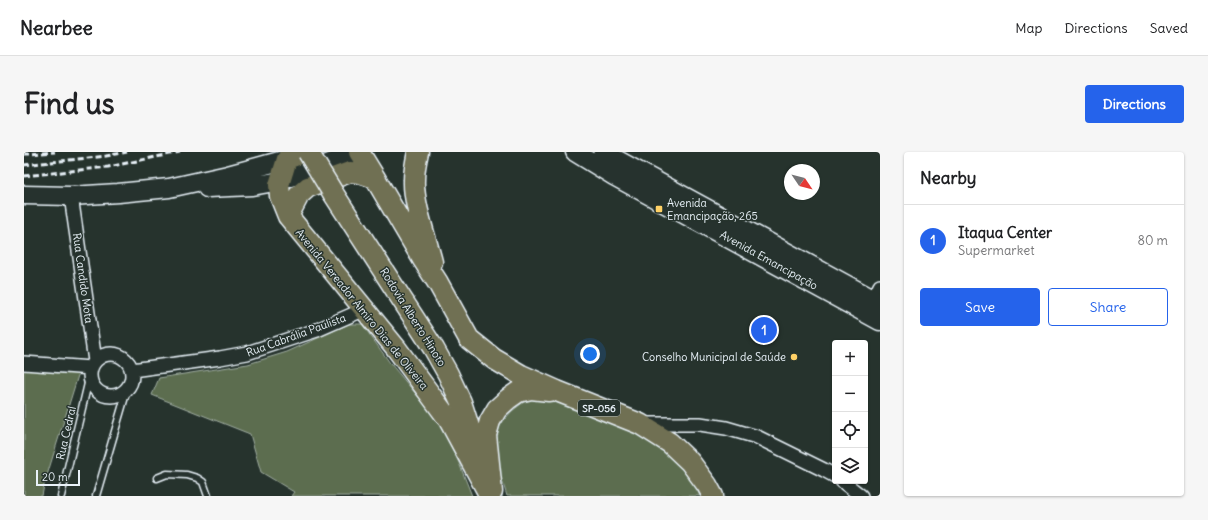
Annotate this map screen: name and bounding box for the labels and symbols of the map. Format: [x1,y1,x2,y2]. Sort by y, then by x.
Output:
north arrow [784,164,820,200]
place label: Avenida Emancipação, 265 [667,196,758,223]
marker: Avenida Emancipação, 265 [654,204,664,214]
street label: Avenida Vereador Almiro Dias de Oliveira [293,226,431,392]
street label: Avenida Emancipação [718,227,820,293]
street label: Rua Candido Mota [70,232,96,324]
street label: Rodovia Alberto Hinoto [377,265,449,369]
street label: Rua Cabrália Paulista [244,310,348,360]
pin: 1 [751,315,777,345]
your location [580,344,600,364]
place label: Conselho Municipal de Saúde [642,350,786,364]
marker: Conselho Municipal de Saúde [789,352,799,362]
road number: SP-056 [578,400,620,416]
street label: Rua Cedral [53,405,79,461]
scale bar [36,468,80,487]

